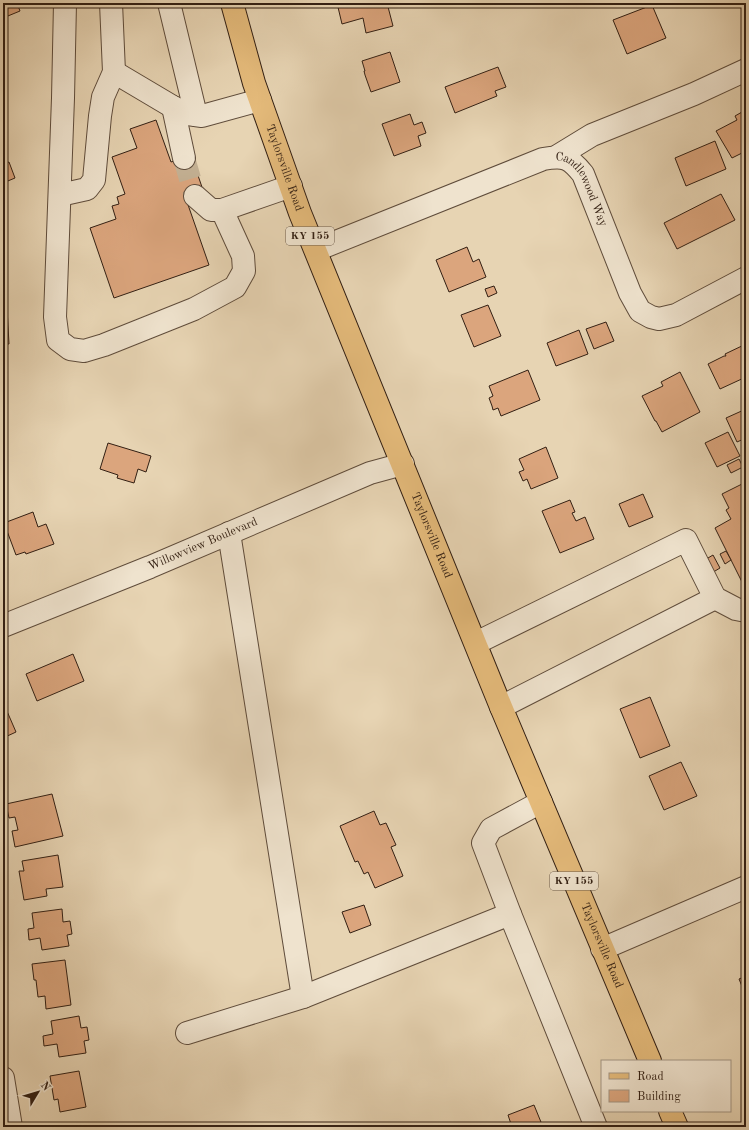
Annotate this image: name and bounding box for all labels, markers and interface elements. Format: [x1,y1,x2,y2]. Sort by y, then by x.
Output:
street label: Taylorsville Road [263,123,305,213]
street label: Candlewood Way [555,151,609,229]
road number: KY 155 [286,227,334,245]
street label: Taylorsville Road [408,491,454,580]
street label: Willowview Boulevard [147,516,259,573]
road number: KY 155 [550,872,598,890]
street label: Taylorsville Road [578,901,625,990]
legend [601,1060,731,1112]
text: Road [637,1071,664,1083]
north arrow [18,1072,58,1112]
text: N [38,1080,52,1094]
text: Building [637,1091,681,1103]

